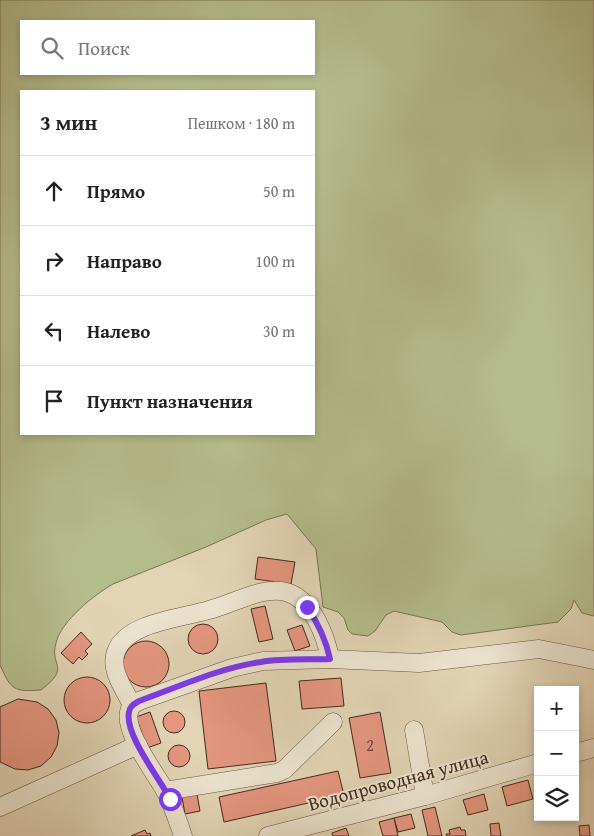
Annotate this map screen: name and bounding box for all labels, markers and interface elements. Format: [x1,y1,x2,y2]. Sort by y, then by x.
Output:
search box [20,20,315,75]
icon: search [38,34,66,62]
text: Поиск [78,34,130,62]
text: 3 мин [40,107,97,138]
text: Пешком · 180 m [188,111,295,135]
icon: ahead [40,177,68,205]
text: Прямо [87,177,145,205]
text: 50 m [263,179,295,203]
icon: right [40,247,68,275]
text: Направо [87,247,162,275]
text: 100 m [255,249,295,273]
icon: left [40,317,68,345]
text: Налево [87,317,150,345]
text: 30 m [263,319,295,343]
icon: arrive [40,387,68,415]
text: Пункт назначения [87,387,253,415]
route end [296,596,319,619]
map controls [534,686,579,821]
button: + [534,686,579,731]
button: − [534,731,579,776]
house number: 2 [366,733,374,757]
street label: Водопроводная улица [305,742,491,818]
button: layers [534,776,579,821]
route start [159,788,182,811]

